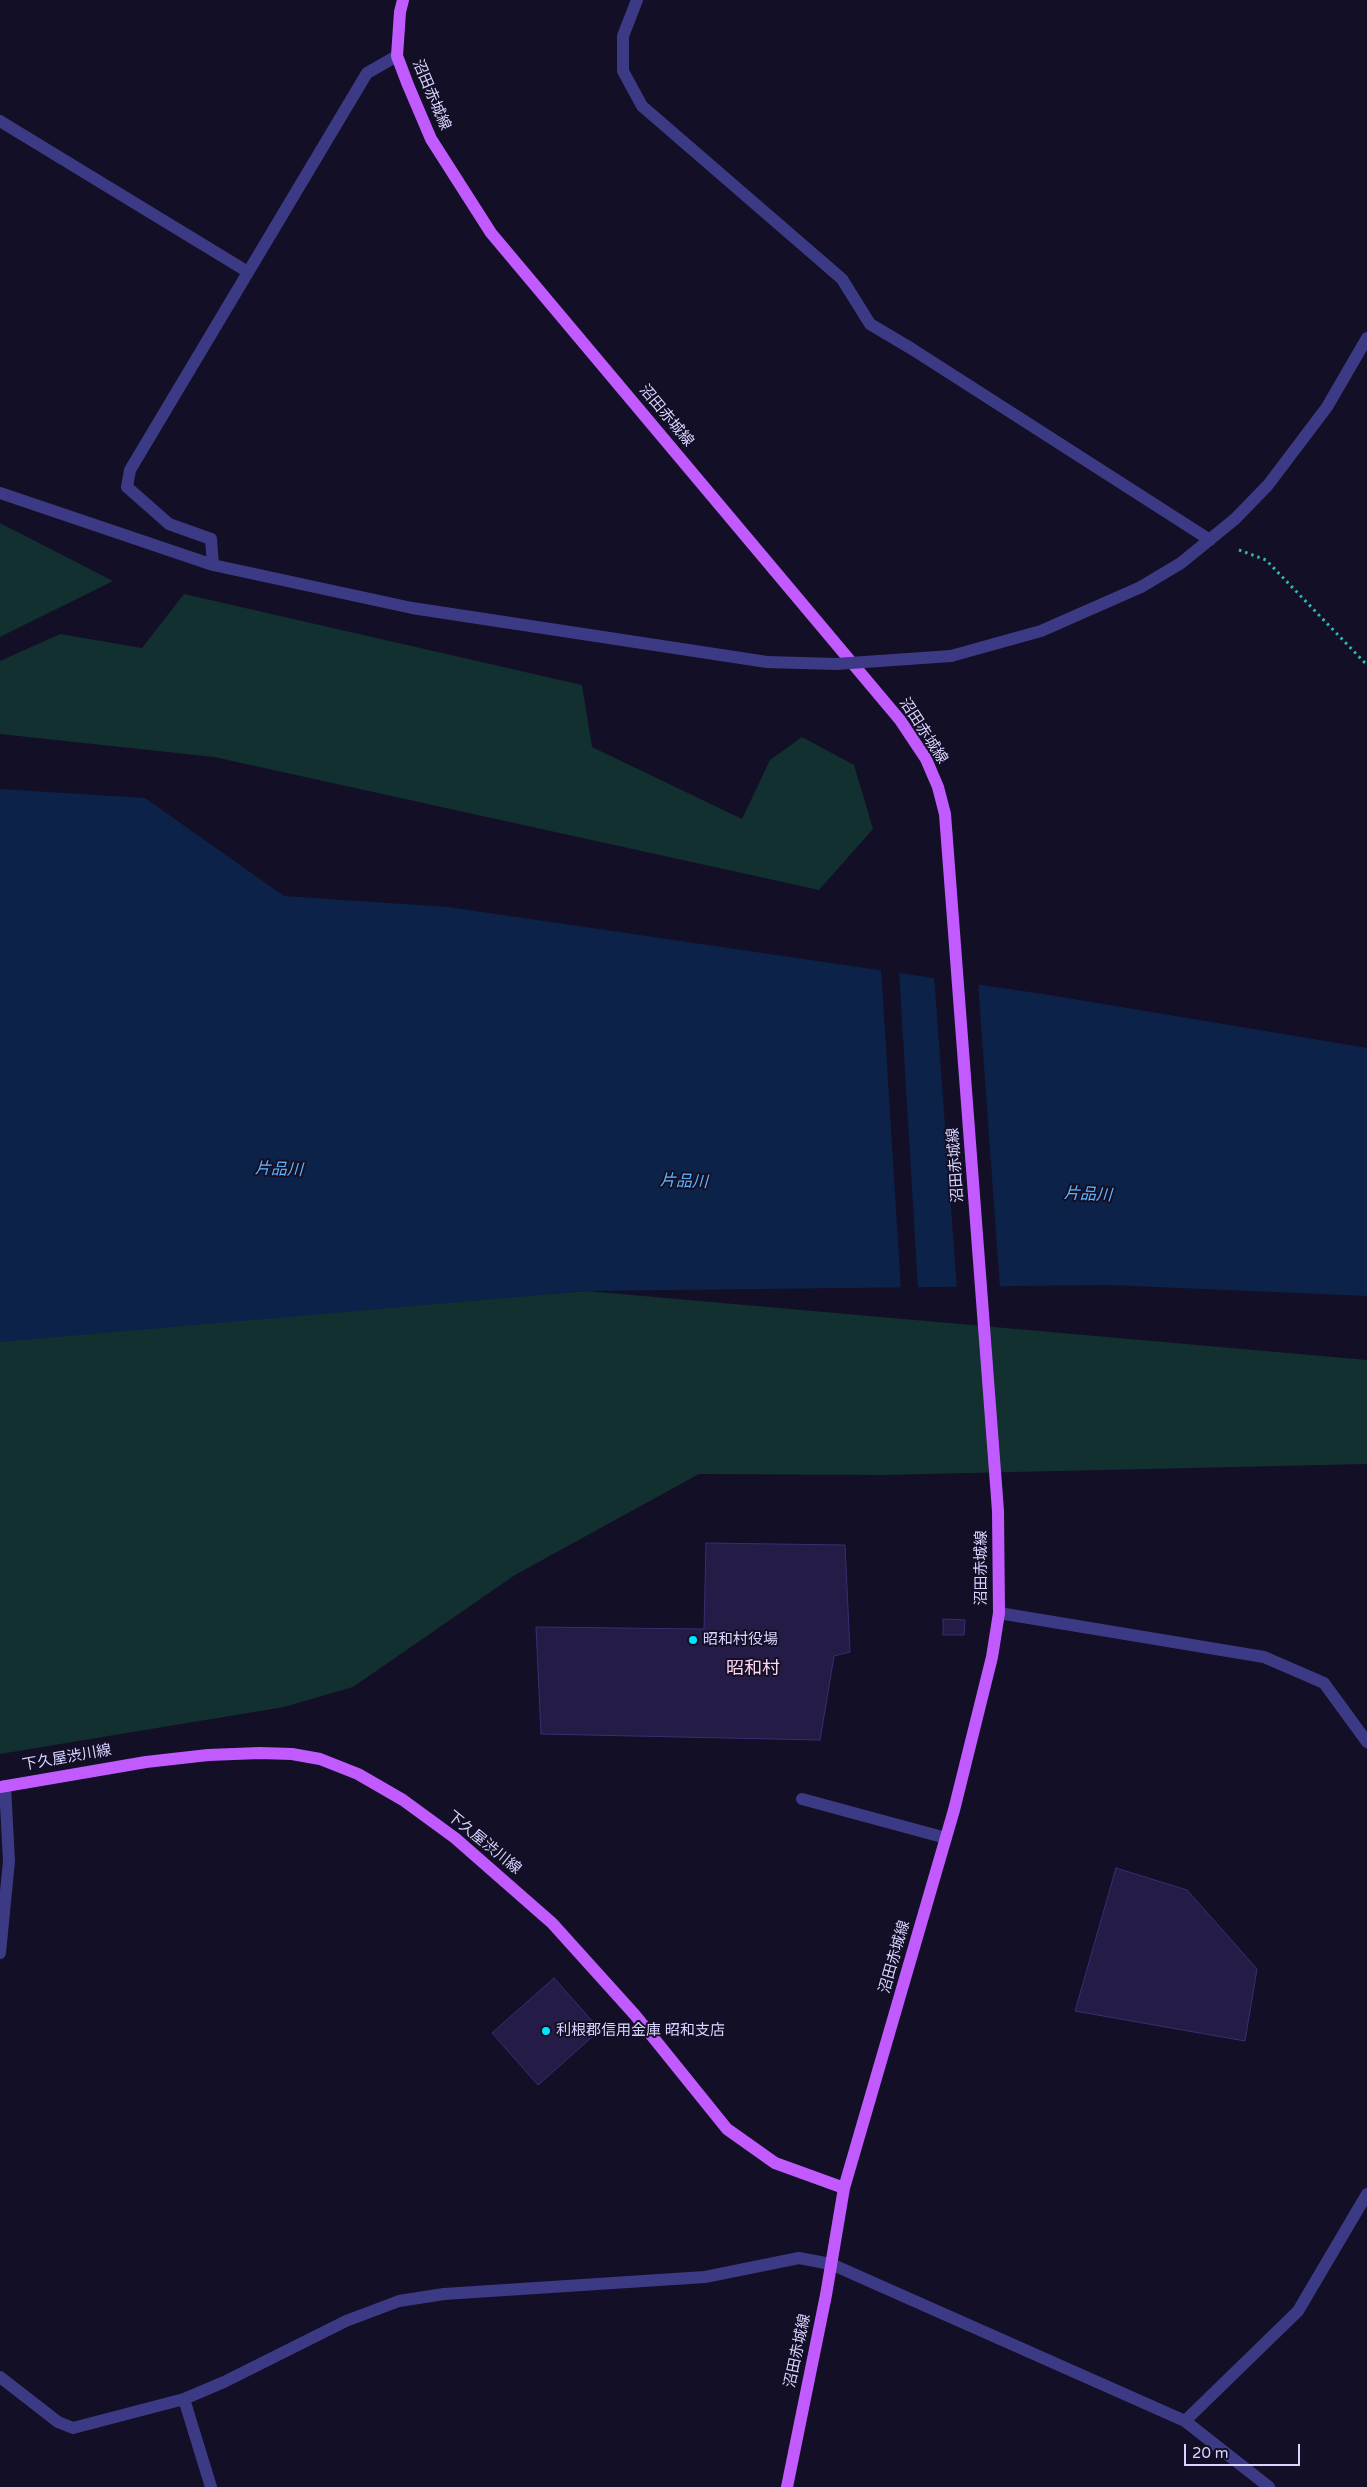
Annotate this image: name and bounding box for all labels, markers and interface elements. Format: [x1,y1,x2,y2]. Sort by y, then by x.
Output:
street label: 沼田赤城線 [408,57,454,133]
street label: 沼田赤城線 [635,381,697,451]
street label: 沼田赤城線 [895,695,951,767]
street label: 沼田赤城線 [944,1127,968,1203]
water label: 片品川 [255,1160,303,1180]
water label: 片品川 [660,1172,708,1192]
water label: 片品川 [1064,1184,1112,1206]
street label: 沼田赤城線 [973,1531,991,1605]
place label: 昭和村役場 [703,1631,778,1649]
marker: 昭和村役場 [687,1634,699,1646]
district label: 昭和村 [726,1658,780,1680]
street label: 下久屋渋川線 [21,1741,113,1775]
street label: 下久屋渋川線 [443,1808,525,1878]
street label: 沼田赤城線 [876,1918,914,1996]
place label: 利根郡信用金庫 昭和支店 [556,2022,725,2040]
marker: 利根郡信用金庫 昭和支店 [540,2025,552,2037]
street label: 沼田赤城線 [781,2312,815,2390]
scale bar [1187,2434,1303,2466]
text: 20 m [1192,2444,1229,2462]

